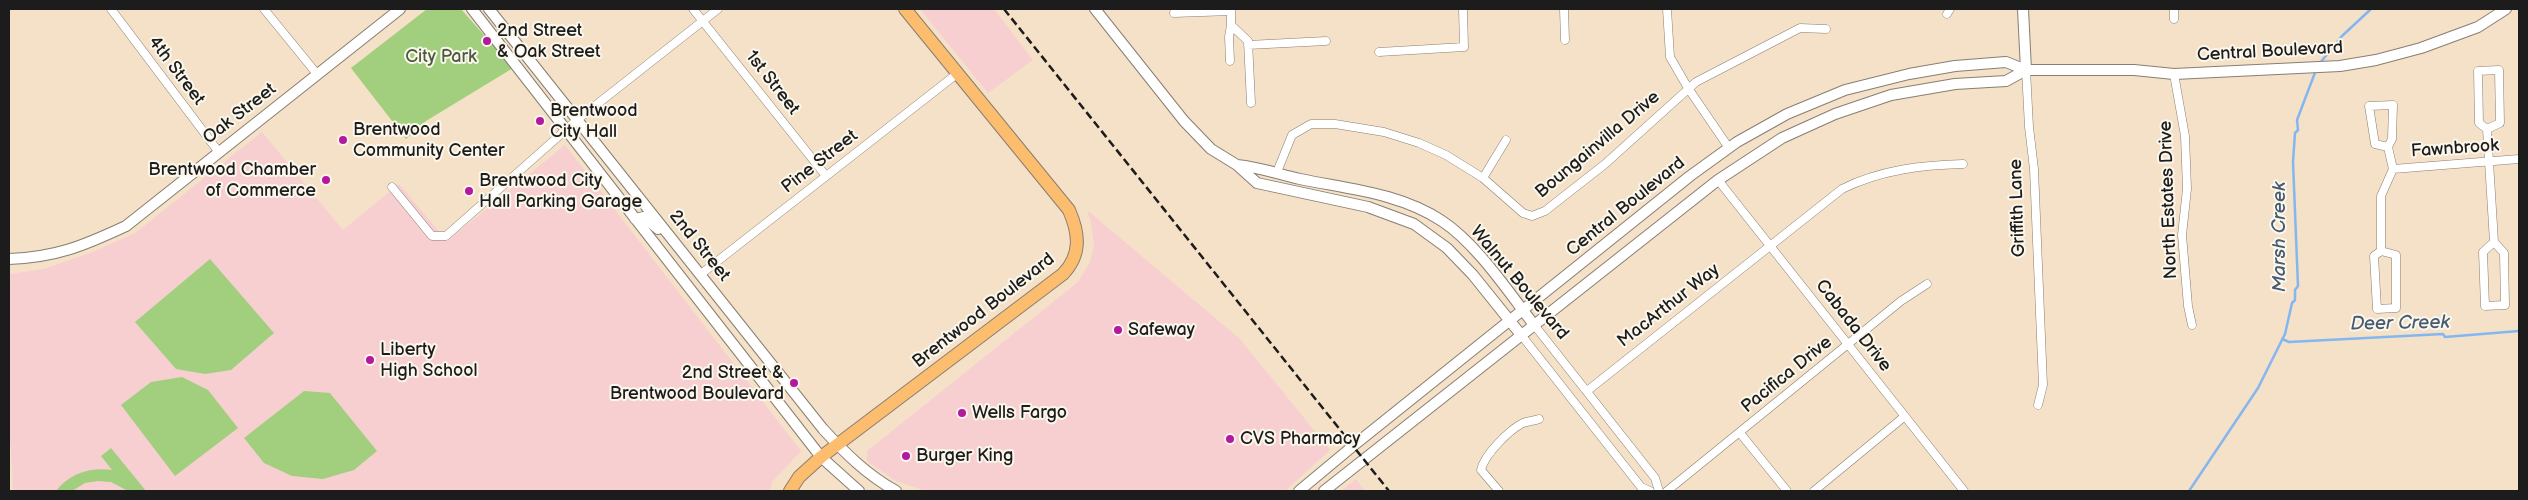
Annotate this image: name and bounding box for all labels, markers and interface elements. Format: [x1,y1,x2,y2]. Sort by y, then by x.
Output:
place label: 2nd Street & Oak Street [497,20,601,62]
street label: 4th Street [143,32,209,110]
marker: 2nd Street & Oak Street [481,35,493,47]
street label: Central Boulevard [2196,37,2344,67]
park label: City Park [405,46,477,68]
street label: 1st Street [740,47,804,119]
street label: Oak Street [199,79,281,149]
street label: Boungainvilla Drive [1531,87,1665,203]
place label: Brentwood City Hall [550,100,638,142]
marker: Brentwood City Hall [534,115,546,127]
place label: Brentwood Community Center [353,119,504,162]
street label: North Estates Drive [2155,120,2183,280]
street label: Pine Street [778,126,862,198]
marker: Brentwood Community Center [337,134,349,146]
street label: Fawnbrook [2410,135,2500,163]
street label: Central Boulevard [1562,153,1690,261]
place label: Brentwood Chamber of Commerce [148,159,316,202]
street label: Griffith Lane [2005,159,2031,257]
place label: Brentwood City Hall Parking Garage [479,170,642,212]
marker: Brentwood Chamber of Commerce [320,174,332,186]
water label: Marsh Creek [2269,182,2291,292]
marker: Brentwood City Hall Parking Garage [463,185,475,197]
street label: 2nd Street [664,206,734,286]
street label: Walnut Boulevard [1465,222,1573,344]
street label: Brentwood Boulevard [909,249,1059,373]
street label: MacArthur Way [1614,259,1724,353]
street label: Cabada Drive [1810,276,1896,376]
water label: Deer Creek [2350,312,2450,336]
place label: Safeway [1128,319,1195,341]
marker: Safeway [1112,324,1124,336]
street label: Pacifica Drive [1737,332,1837,418]
place label: Liberty High School [380,339,477,382]
marker: Liberty High School [364,354,376,366]
place label: 2nd Street & Brentwood Boulevard [610,362,784,404]
marker: 2nd Street & Brentwood Boulevard [788,377,800,389]
place label: Wells Fargo [972,402,1067,424]
marker: Wells Fargo [956,407,968,419]
place label: CVS Pharmacy [1240,428,1360,450]
marker: CVS Pharmacy [1224,433,1236,445]
place label: Burger King [916,445,1013,467]
marker: Burger King [900,450,912,462]

